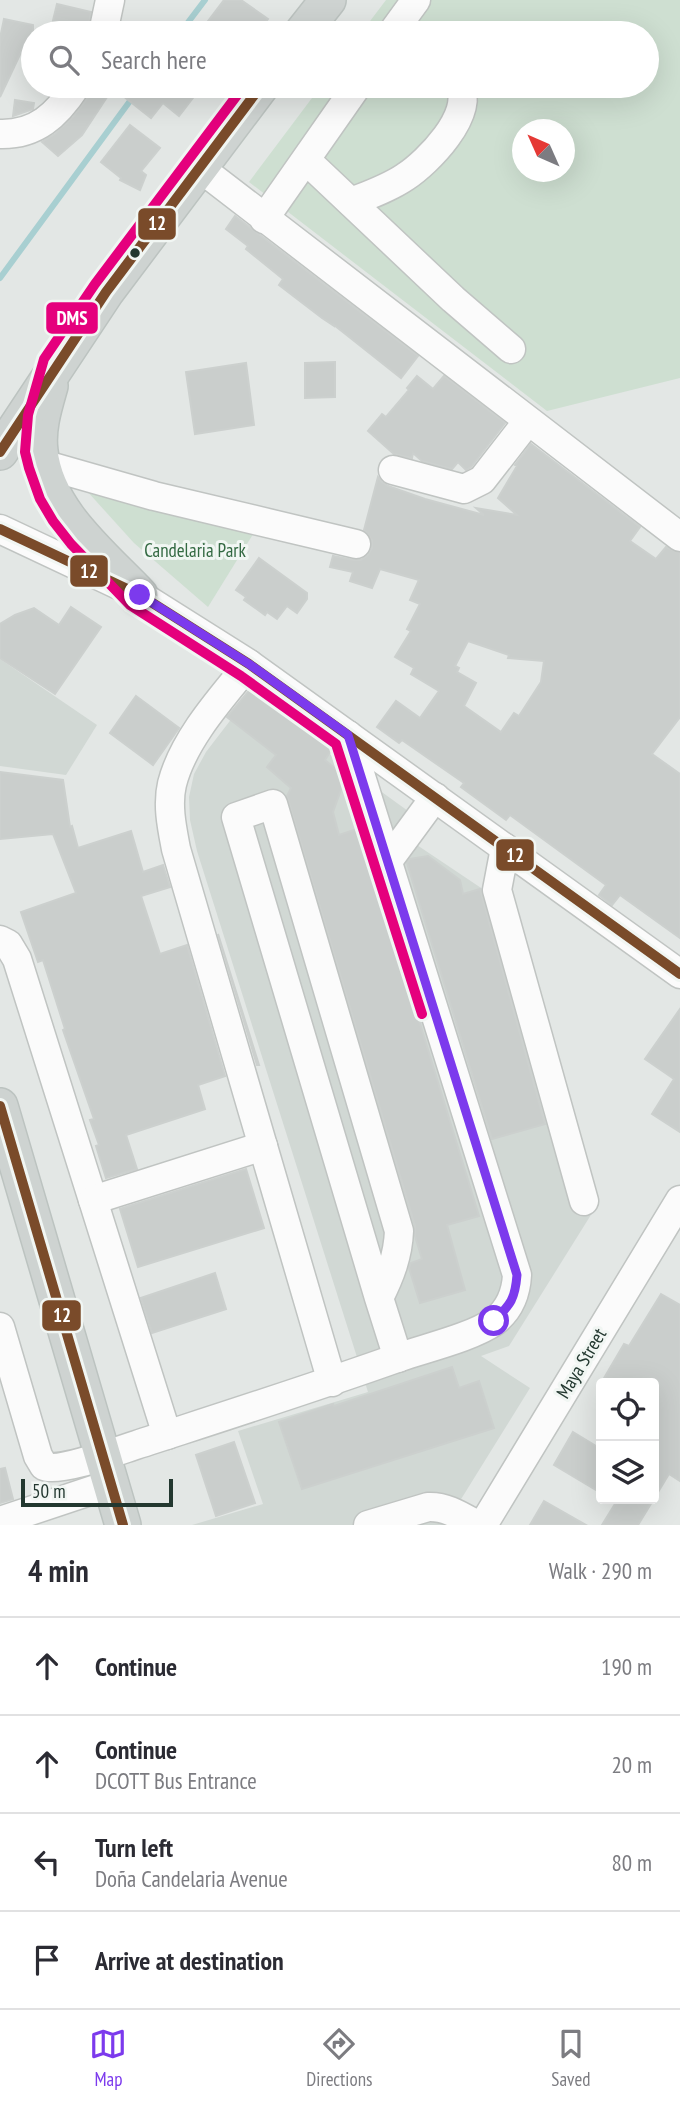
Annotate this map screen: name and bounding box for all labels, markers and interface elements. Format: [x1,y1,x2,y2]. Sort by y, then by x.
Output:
search box [21,21,659,98]
icon: search [45,41,83,79]
text: Search here [101,43,207,76]
north arrow [512,119,575,182]
line badge: 12 [137,207,177,241]
text: 12 [148,211,166,235]
unlabelled marker [128,246,142,260]
line badge: DMS [45,301,99,335]
text: DMS [56,306,88,330]
park label: Candelaria Park [144,538,246,562]
line badge: 12 [69,554,109,588]
text: 12 [80,559,98,583]
route end [124,579,155,610]
line badge: 12 [495,838,535,872]
text: 12 [506,843,524,867]
line badge: 12 [41,1299,82,1332]
text: 12 [53,1303,71,1327]
route start [478,1305,509,1336]
street label: Maya Street [551,1323,612,1403]
map controls [596,1378,659,1504]
button: locate [596,1378,659,1441]
button: layers [596,1441,659,1504]
scale bar [21,1476,173,1508]
text: 50 m [32,1479,66,1503]
text: 4 min [28,1551,89,1590]
text: Walk · 290 m [549,1556,652,1585]
icon: ahead [28,1647,66,1685]
text: Continue [95,1650,177,1683]
text: 190 m [601,1652,652,1681]
text: Continue [95,1733,177,1766]
icon: ahead [28,1745,66,1783]
text: 20 m [611,1750,652,1779]
text: DCOTT Bus Entrance [95,1766,257,1795]
text: Turn left [95,1831,173,1864]
icon: left [28,1843,66,1881]
text: 80 m [611,1848,652,1877]
text: Doña Candelaria Avenue [95,1864,288,1893]
icon: arrive [28,1941,66,1979]
text: Arrive at destination [95,1944,284,1977]
tab: Map [89,2025,127,2091]
tab: Directions [306,2025,372,2091]
tab: Saved [551,2025,591,2091]

